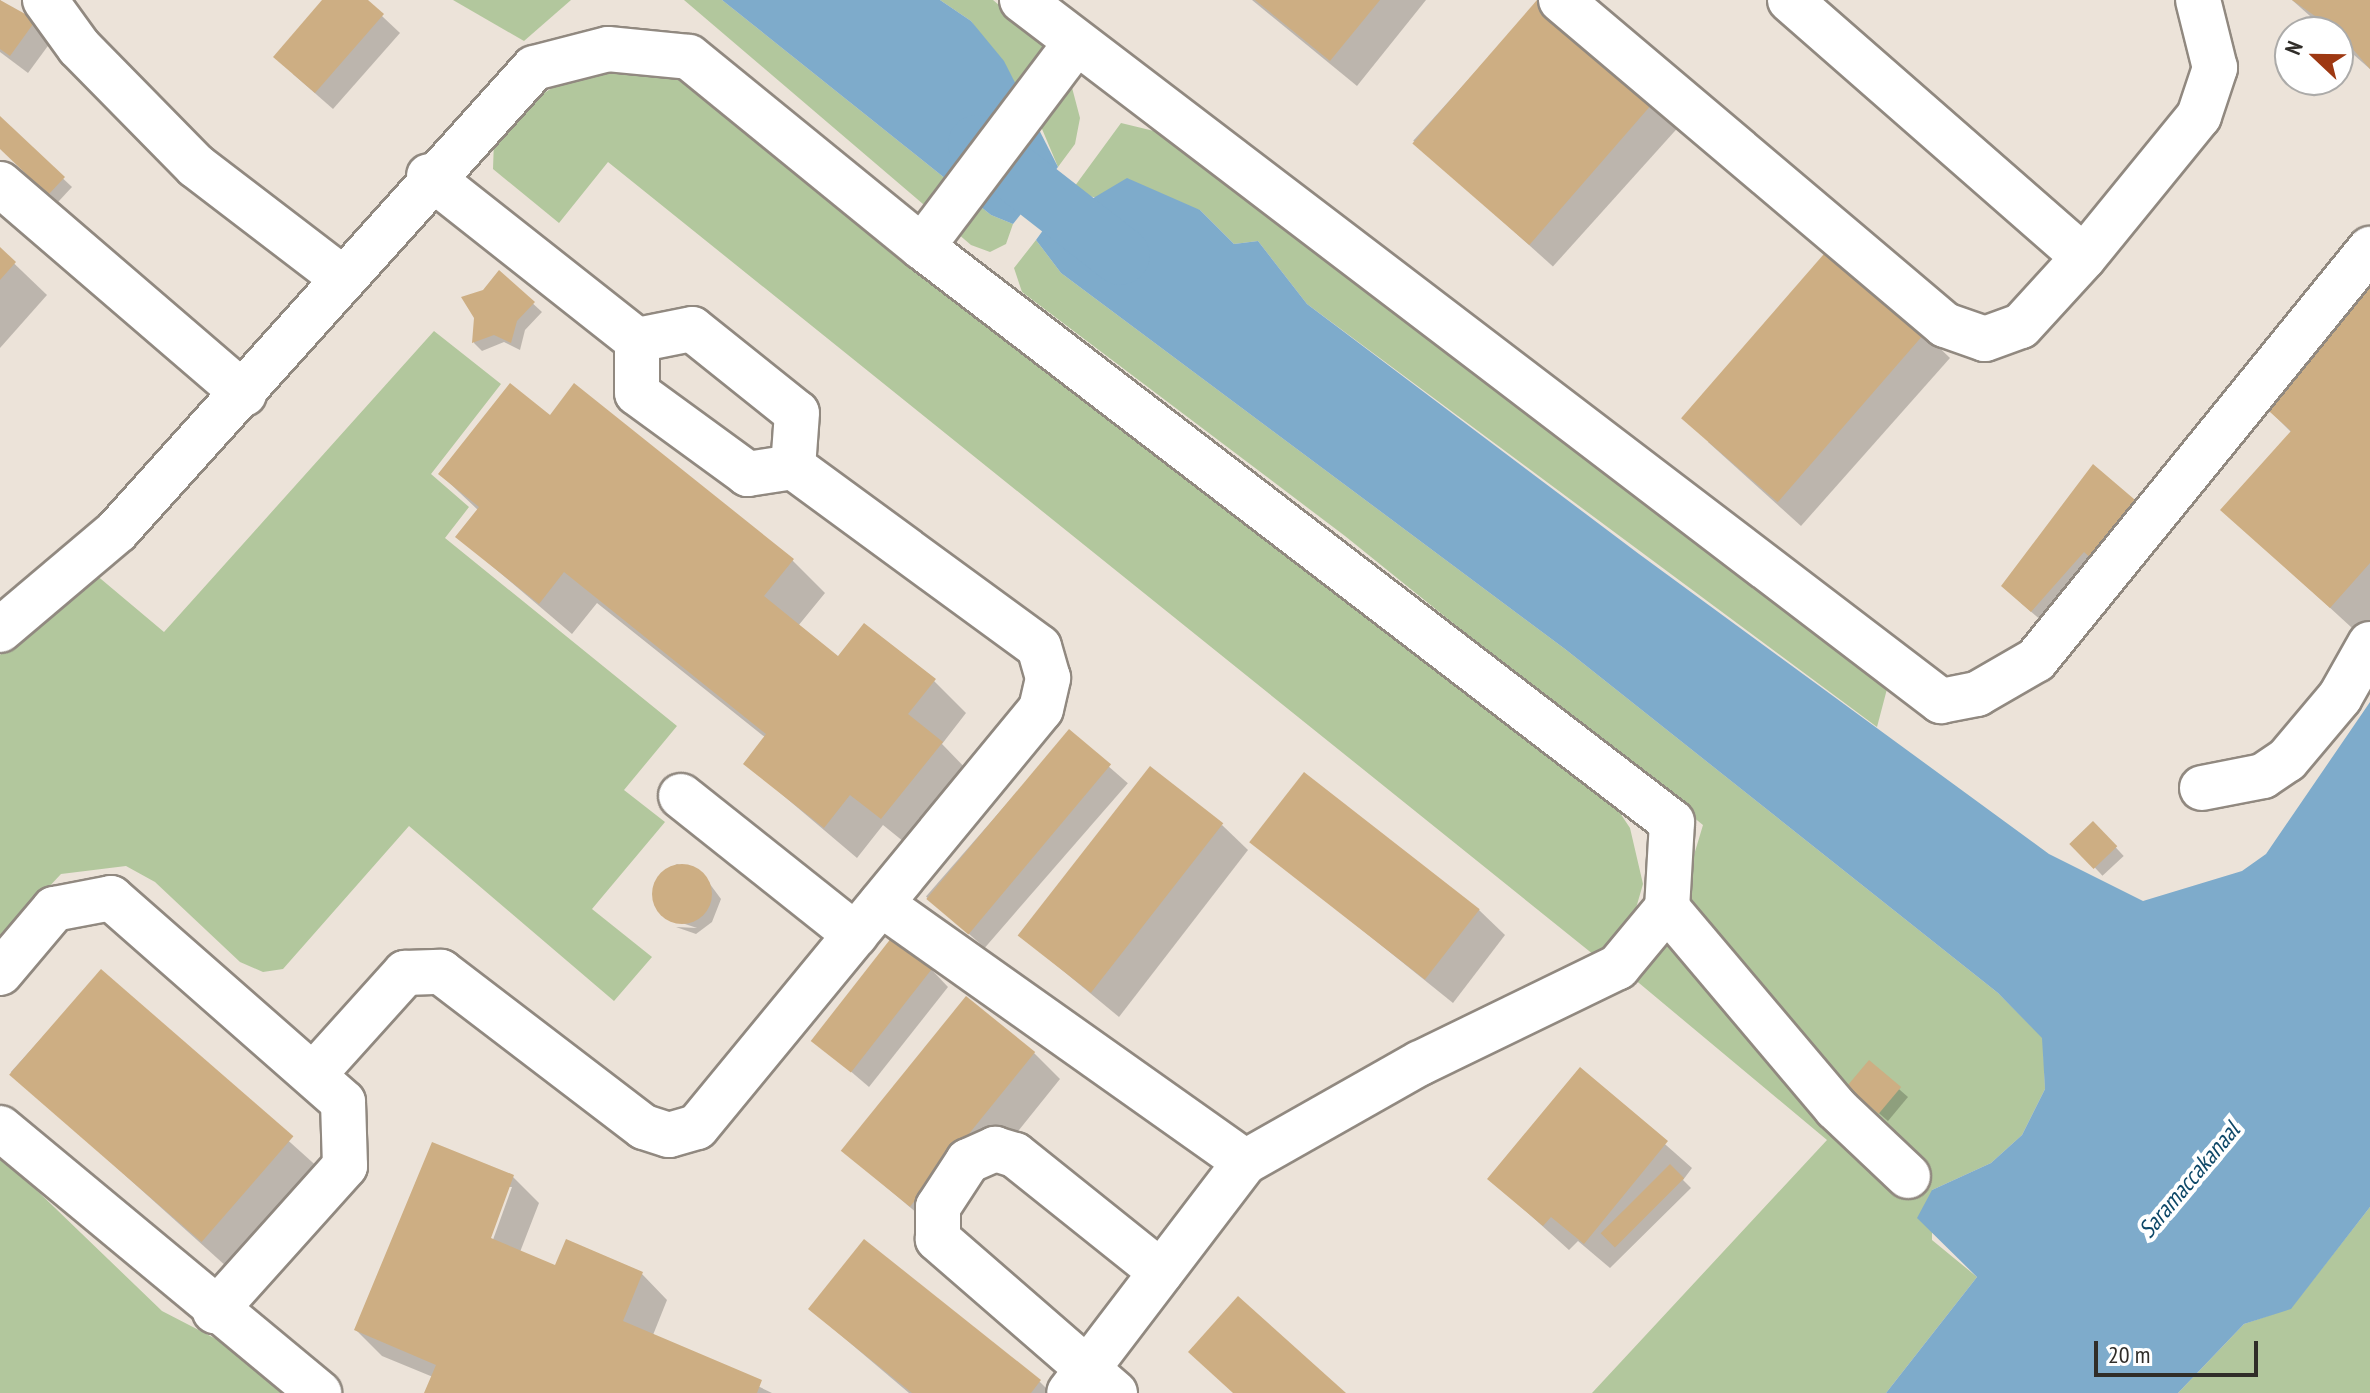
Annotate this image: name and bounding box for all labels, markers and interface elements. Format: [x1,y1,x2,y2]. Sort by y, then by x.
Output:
north arrow [2274,16,2354,96]
text: N [2278,37,2309,59]
water label: Saramaccakanaal [2132,1116,2246,1244]
scale bar [2098,1325,2262,1375]
text: 20 m [2108,1339,2150,1370]

